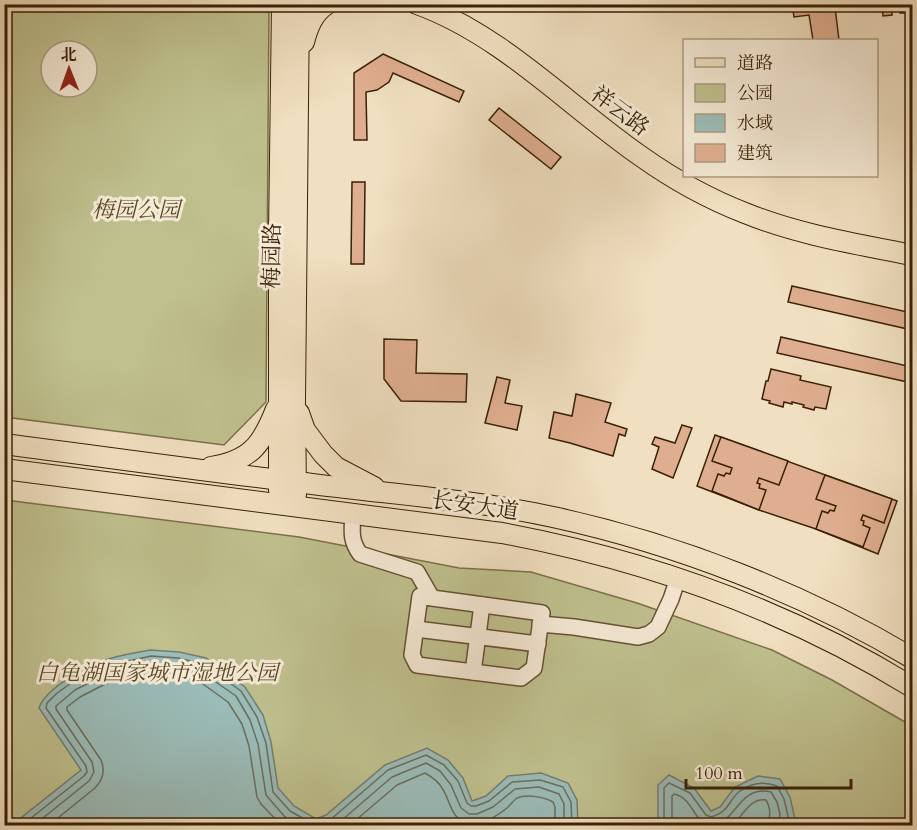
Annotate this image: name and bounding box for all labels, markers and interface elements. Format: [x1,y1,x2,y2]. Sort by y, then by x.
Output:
north arrow [39,39,99,99]
legend [683,39,878,177]
text: 北 [61,44,77,66]
text: 道路 [737,51,773,76]
street label: 祥云路 [585,79,655,143]
text: 公园 [737,81,773,106]
text: 水域 [737,111,773,136]
text: 建筑 [737,141,773,166]
park label: 梅园公园 [92,195,183,225]
street label: 梅园路 [256,223,288,289]
street label: 长安大道 [429,485,521,527]
park label: 白龟湖国家城市湿地公园 [36,658,281,688]
scale bar [686,752,851,790]
text: 100 m [695,761,743,786]

